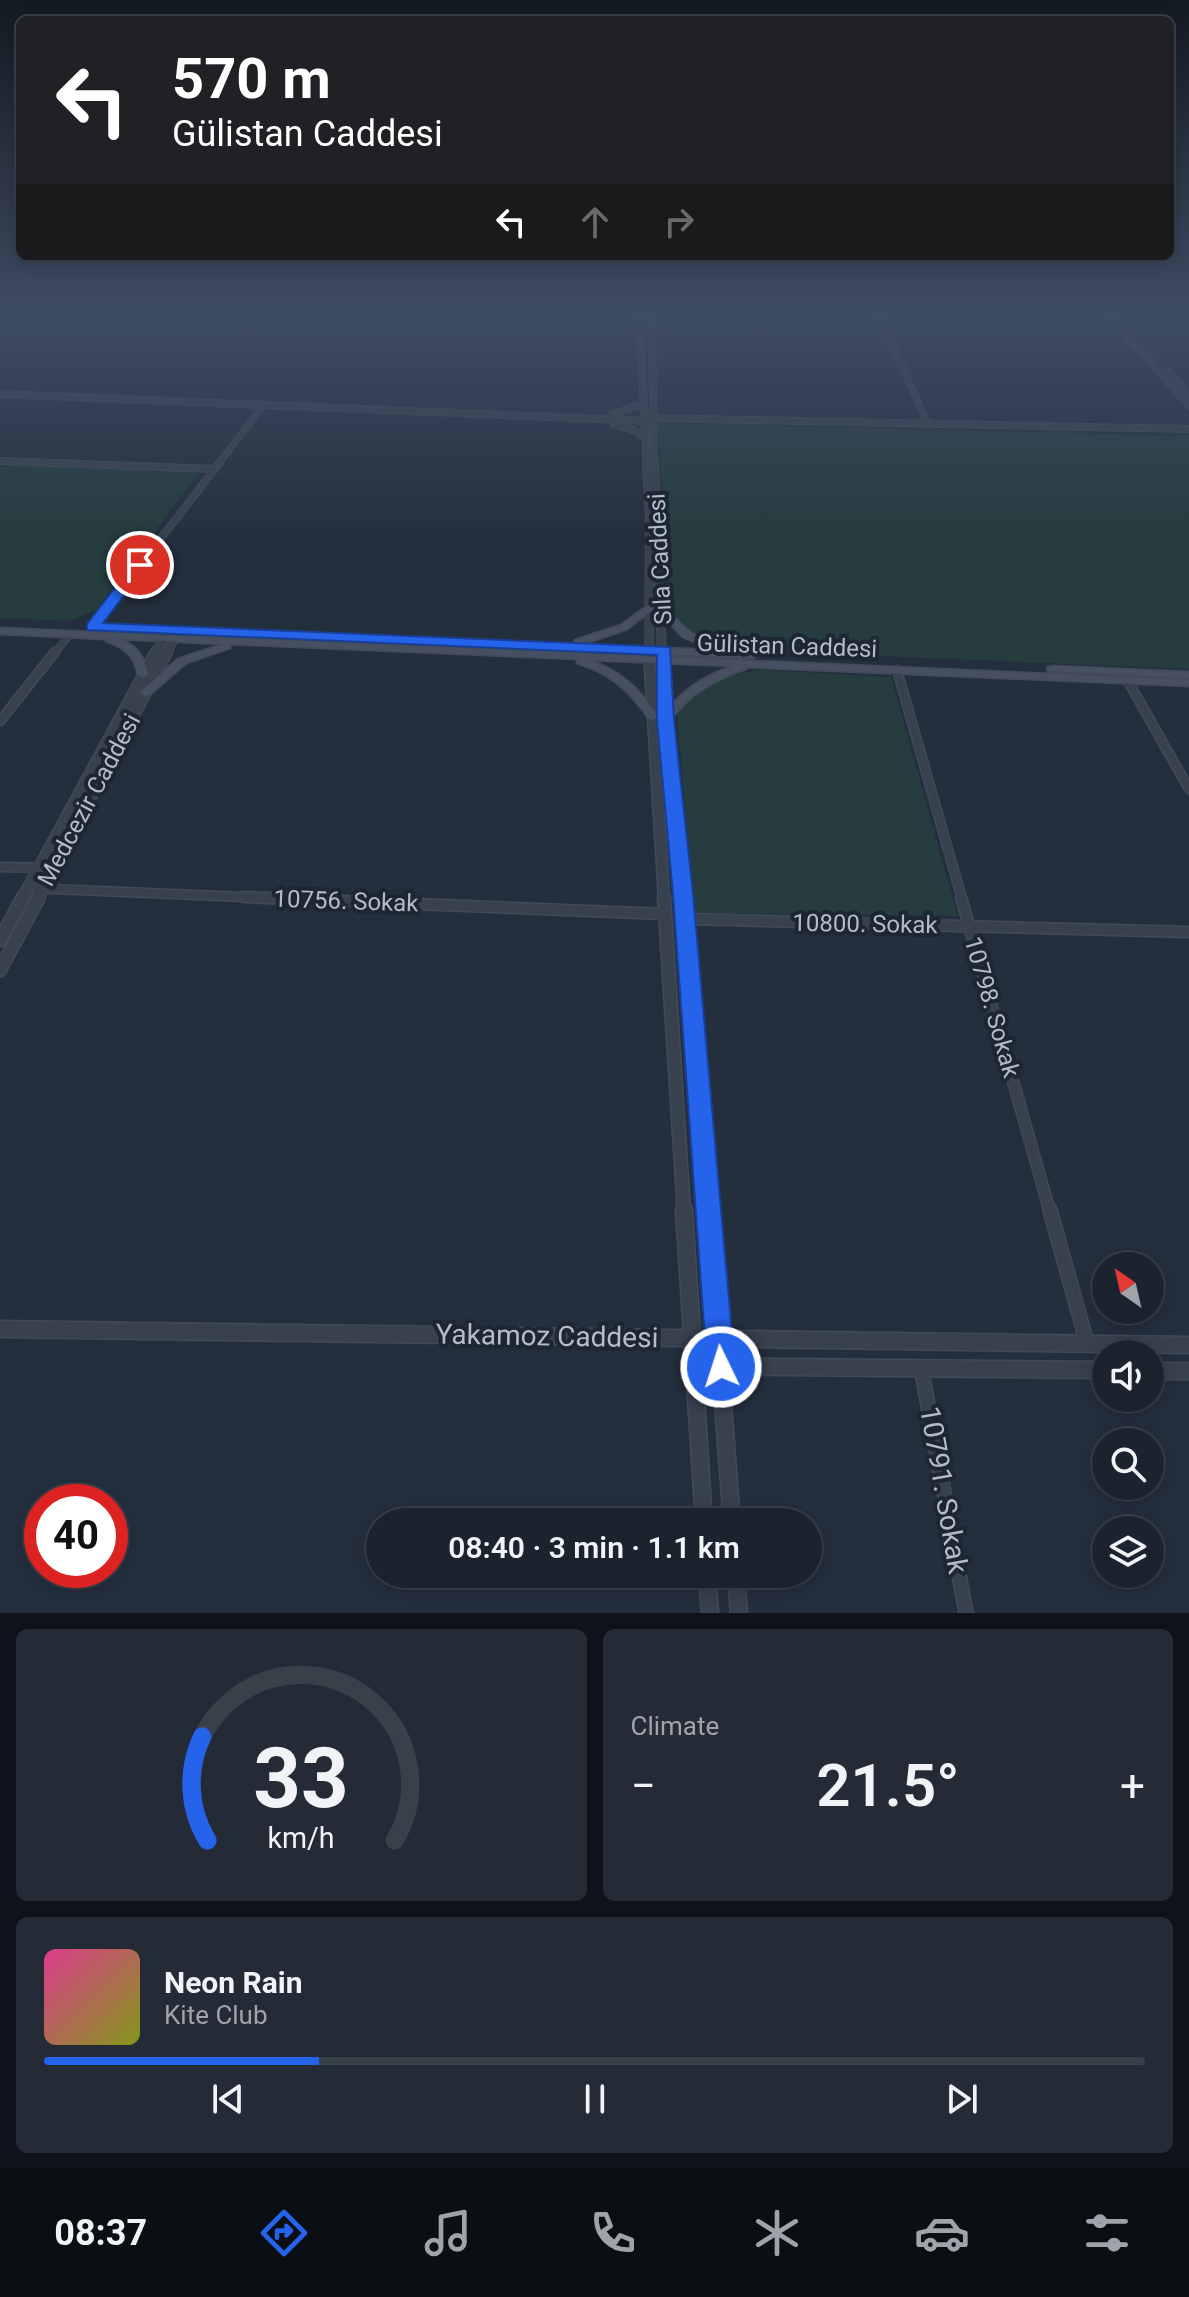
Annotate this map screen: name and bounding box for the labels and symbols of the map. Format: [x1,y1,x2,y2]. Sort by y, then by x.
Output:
street label: Sıla Caddesi [643,492,677,626]
pin [106,531,174,599]
street label: Gülistan Caddesi [696,629,878,663]
street label: Medcezir Caddesi [32,709,146,891]
street label: 10756. Sokak [273,884,420,918]
street label: 10800. Sokak [792,909,939,939]
street label: 10798. Sokak [959,933,1026,1081]
north arrow [1092,1252,1164,1324]
street label: Yakamoz Caddesi [435,1318,659,1354]
position arrow [679,1325,763,1409]
street label: 10791. Sokak [913,1404,975,1577]
speed limit sign: 40 [24,1484,128,1588]

